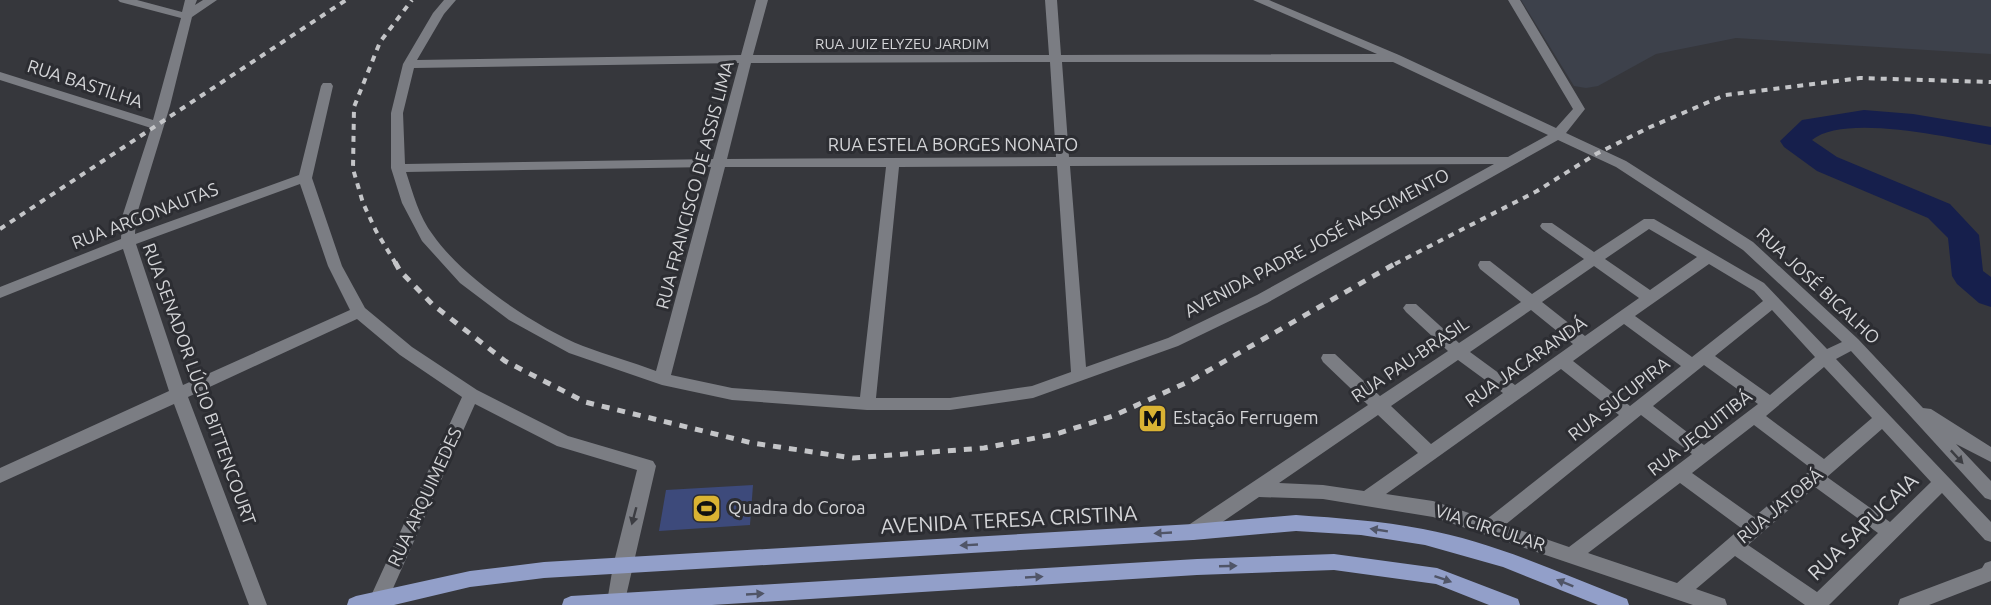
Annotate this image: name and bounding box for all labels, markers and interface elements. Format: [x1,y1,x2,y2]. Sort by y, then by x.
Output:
street label: RUA JUIZ ELYZEU JARDIM [815,35,989,52]
street label: RUA BASTILHA [25,55,146,111]
street label: RUA FRANCISCO DE ASSIS LIMA [651,58,737,311]
street label: RUA ESTELA BORGES NONATO [828,134,1078,154]
street label: AVENIDA PADRE JOSÉ NASCIMENTO [1180,163,1452,321]
street label: RUA ARGONAUTAS [69,178,221,252]
street label: RUA JOSÉ BICALHO [1753,222,1885,347]
street label: RUA SENADOR LÚCIO BITTENCOURT [140,240,261,527]
street label: RUA JACARANDÁ [1460,311,1590,410]
street label: RUA PAU-BRASIL [1347,313,1472,406]
street label: RUA SUCUPIRA [1564,352,1673,444]
street label: RUA JEQUITIBÁ [1643,384,1756,480]
metro station icon: Estação Ferrugem [1136,402,1168,434]
place label: Estação Ferrugem [1173,407,1319,427]
street label: RUA ARQUIMEDES [383,424,466,570]
one-way arrow [1950,449,1964,464]
street label: RUA JATOBÁ [1732,463,1826,547]
street label: RUA SAPUCAIA [1802,468,1922,585]
sports icon: Quadra do Coroa [691,492,723,524]
place label: Quadra do Coroa [728,497,866,518]
street label: AVENIDA TERESA CRISTINA [880,500,1138,538]
street label: VIA CIRCULAR [1433,500,1548,554]
one-way arrow [629,507,639,525]
one-way arrow [1369,525,1388,534]
one-way arrow [1154,529,1173,538]
one-way arrow [959,540,978,549]
one-way arrow [1219,562,1238,571]
one-way arrow [1024,573,1043,582]
one-way arrow [1434,574,1452,584]
one-way arrow [1556,578,1574,588]
one-way arrow [746,589,765,598]

